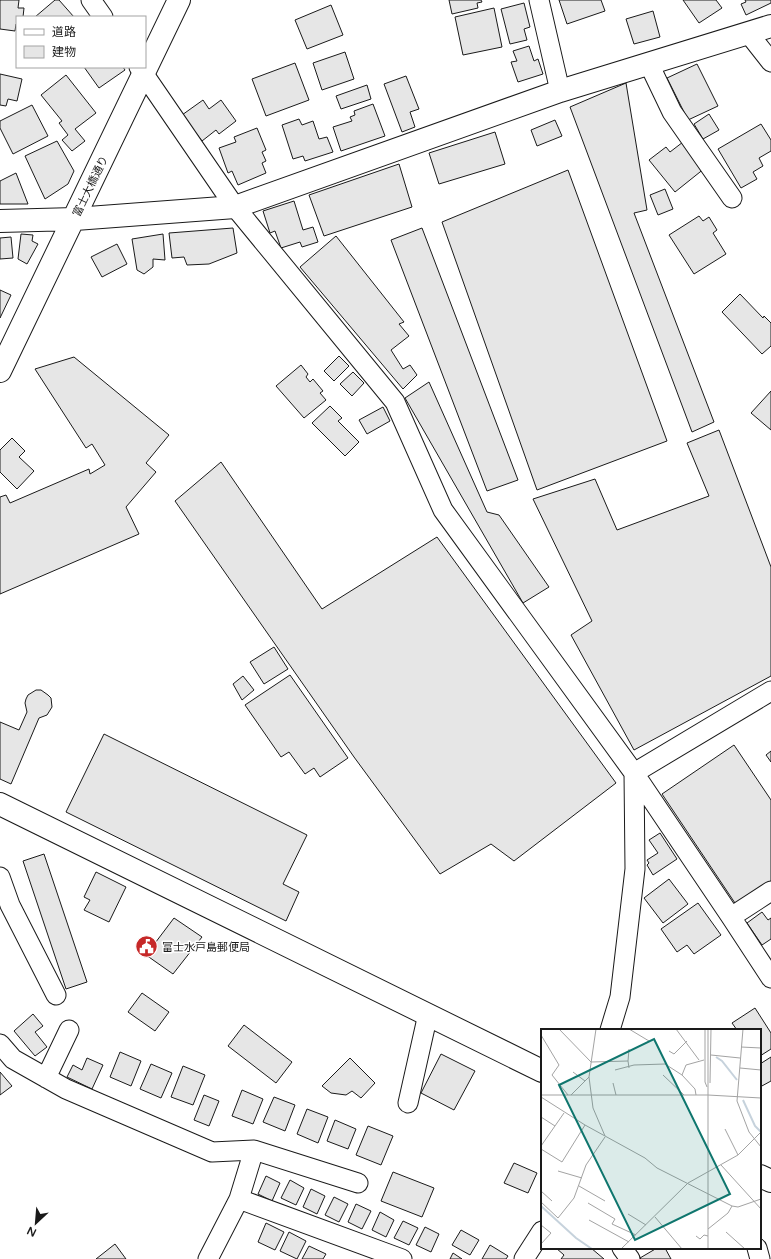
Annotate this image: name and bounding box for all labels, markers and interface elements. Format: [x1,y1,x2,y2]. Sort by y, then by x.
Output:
legend [16,16,146,68]
text: 道路 [52,25,76,39]
text: 建物 [52,45,76,59]
street label: 富士大橋通り [70,154,111,219]
public building icon: 富士水戸島郵便局 [133,934,159,960]
place label: 富士水戸島郵便局 [162,941,250,954]
inset map [541,1029,761,1249]
north arrow [16,1203,56,1243]
text: N [25,1224,39,1239]

